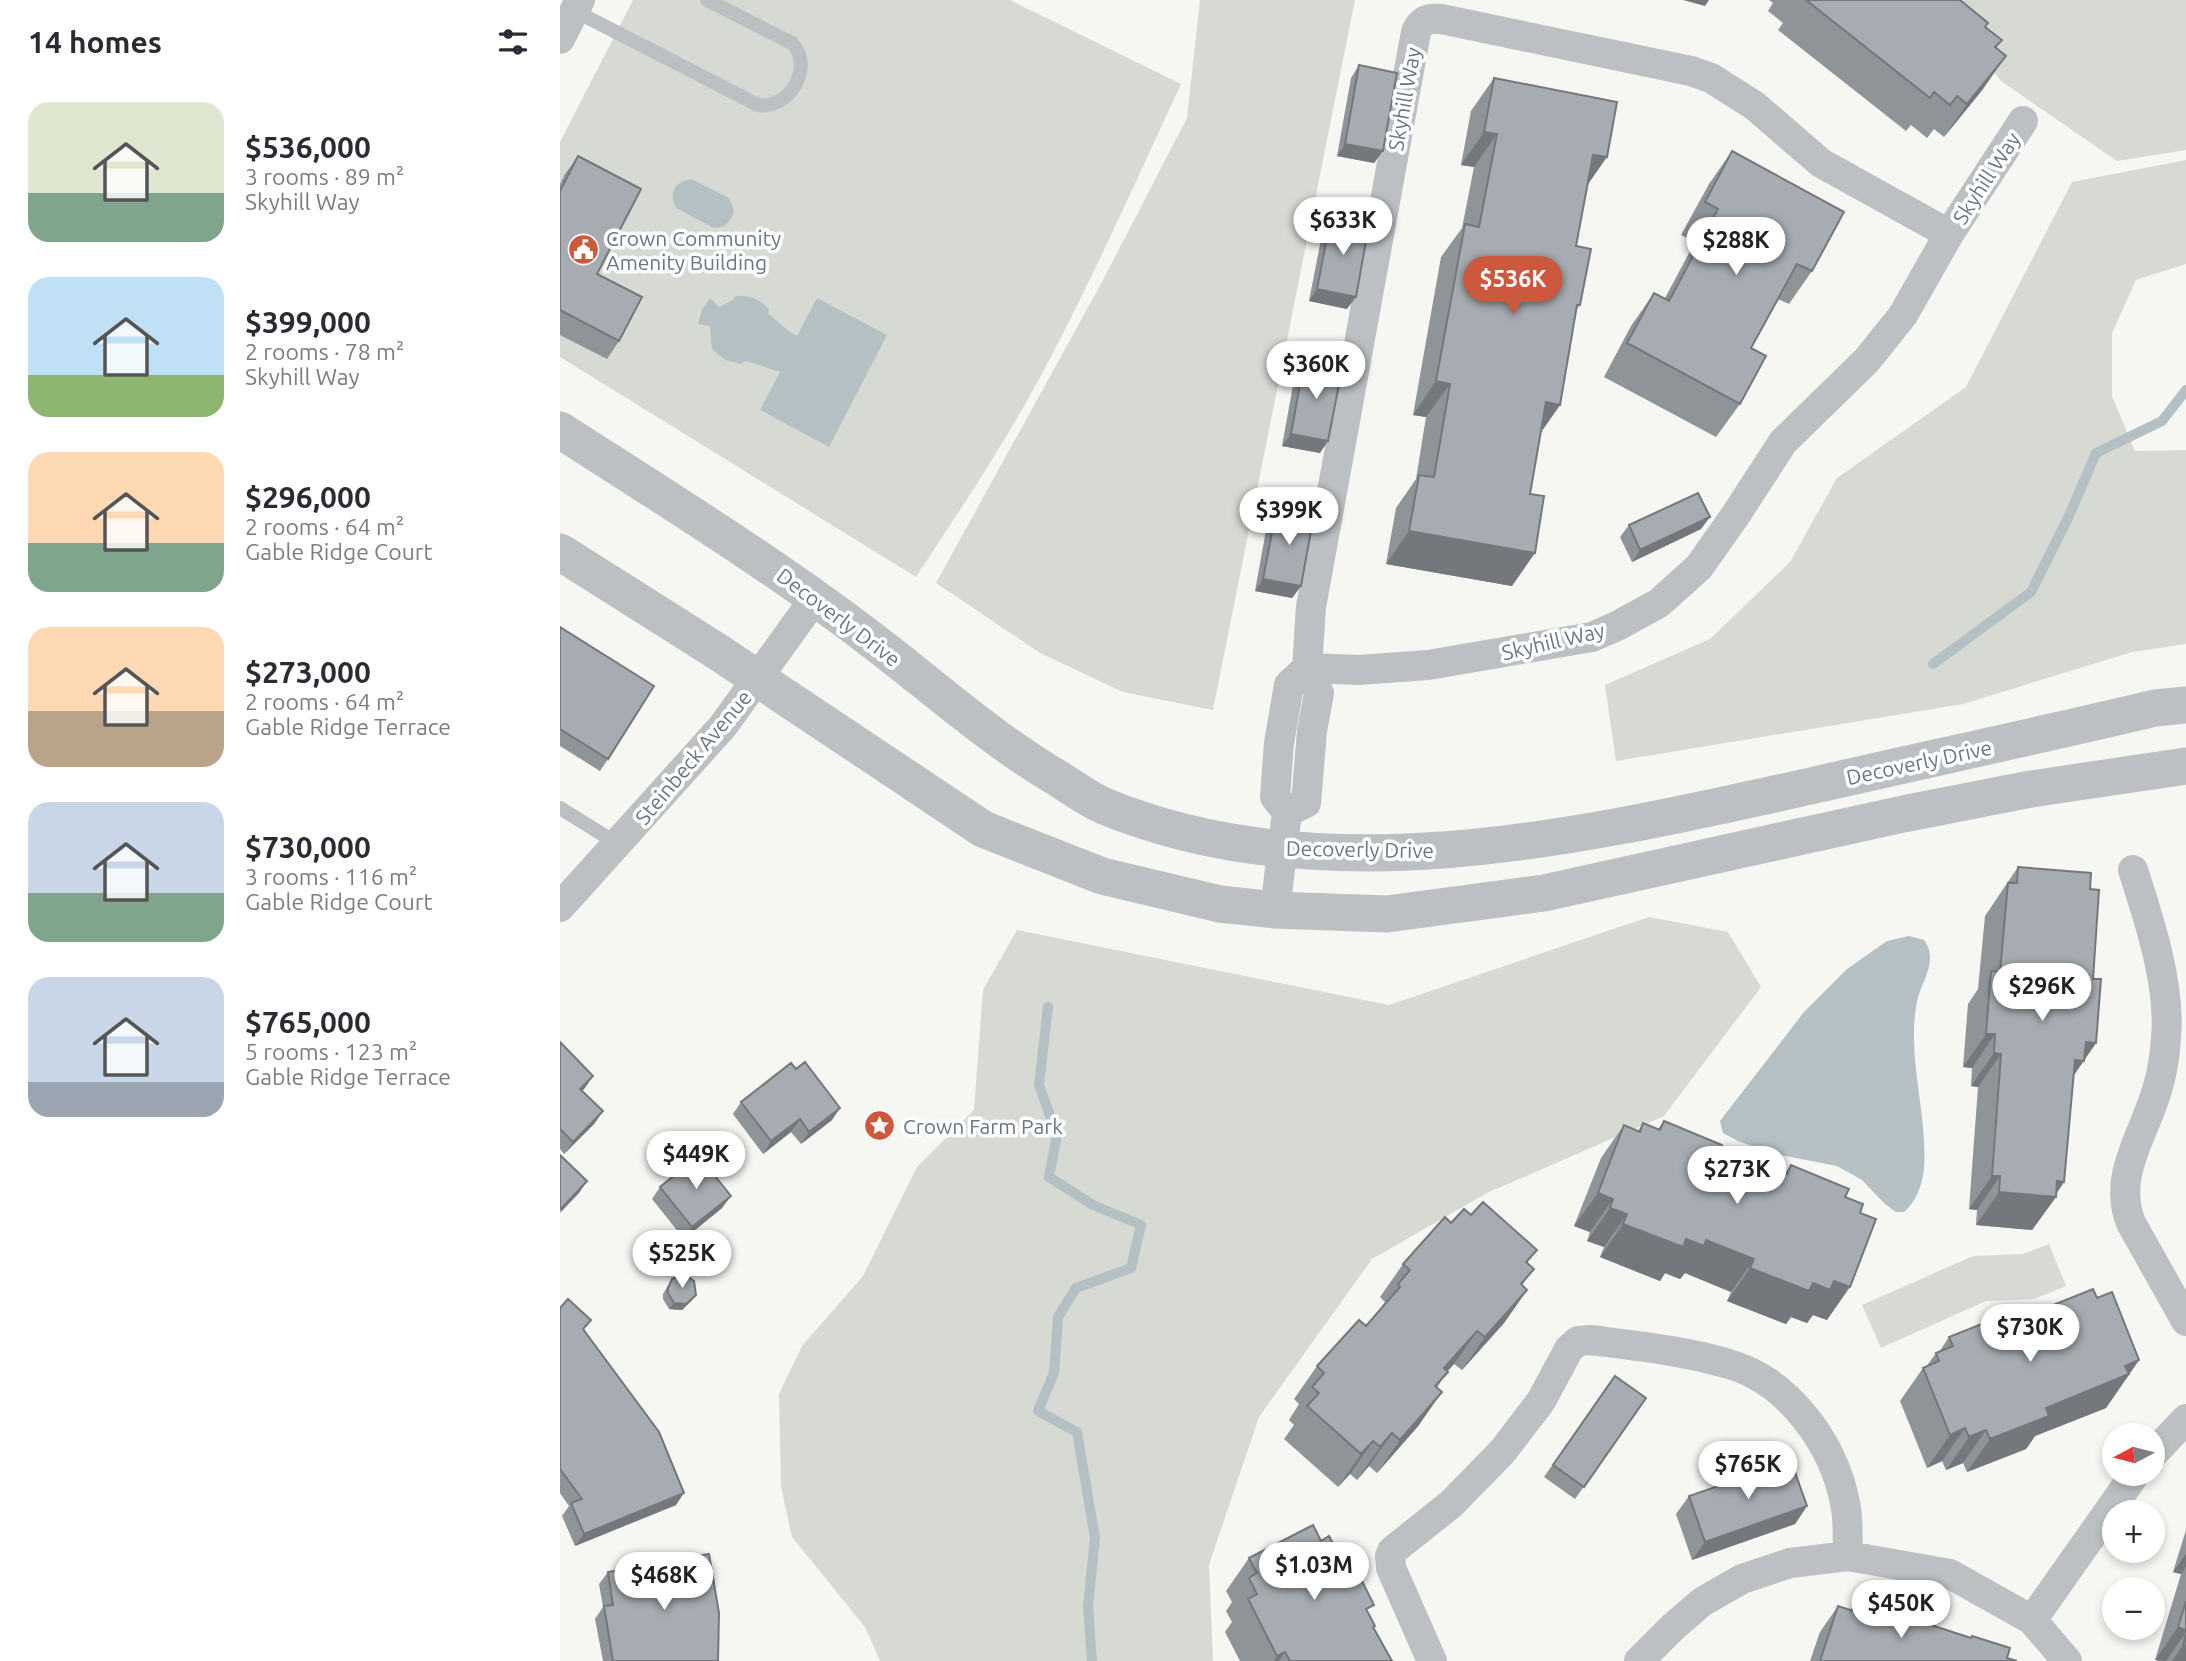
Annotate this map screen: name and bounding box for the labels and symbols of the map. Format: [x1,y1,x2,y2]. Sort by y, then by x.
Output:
street label: Skyhill Way [1383,45,1425,153]
street label: Skyhill Way [1947,128,2025,228]
pin: $633K [1294,198,1392,257]
pin: $288K [1687,218,1785,277]
place label: Crown Community Amenity Building [606,226,781,274]
public building icon: Crown Community Amenity Building [566,233,600,267]
pin: $536K [1464,256,1562,316]
pin: $360K [1267,342,1365,401]
pin: $399K [1240,488,1338,547]
street label: Decoverly Drive [773,563,905,671]
street label: Skyhill Way [1499,618,1607,664]
street label: Steinbeck Avenue [630,685,756,829]
street label: Decoverly Drive [1844,735,1994,789]
street label: Decoverly Drive [1286,836,1434,862]
pin: $296K [1993,964,2091,1023]
place icon: Crown Farm Park [863,1109,897,1143]
place label: Crown Farm Park [903,1114,1063,1138]
pin: $449K [647,1132,745,1191]
pin: $273K [1688,1146,1786,1206]
pin: $525K [633,1230,731,1290]
pin: $730K [1981,1304,2079,1364]
north arrow [2102,1423,2165,1486]
pin: $765K [1699,1442,1797,1501]
pin: $1.03M [1257,1542,1371,1602]
pin: $468K [615,1552,713,1612]
pin: $450K [1852,1580,1950,1640]

